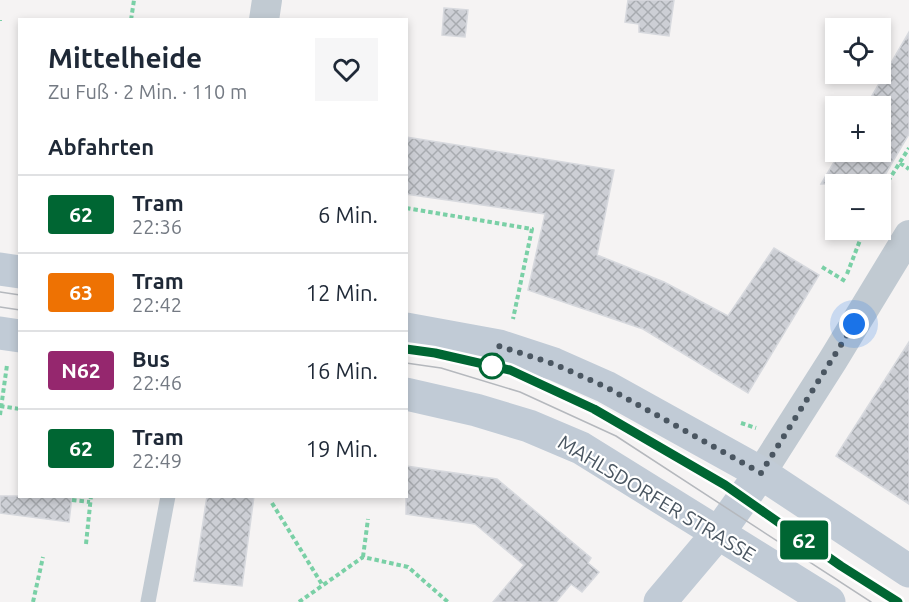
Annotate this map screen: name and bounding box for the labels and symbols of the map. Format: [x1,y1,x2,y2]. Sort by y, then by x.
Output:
your location [839,309,869,339]
unlabelled marker [479,353,505,379]
street label: MAHLSDORFER STRASSE [554,430,760,566]
line badge: 62 [777,520,831,560]

